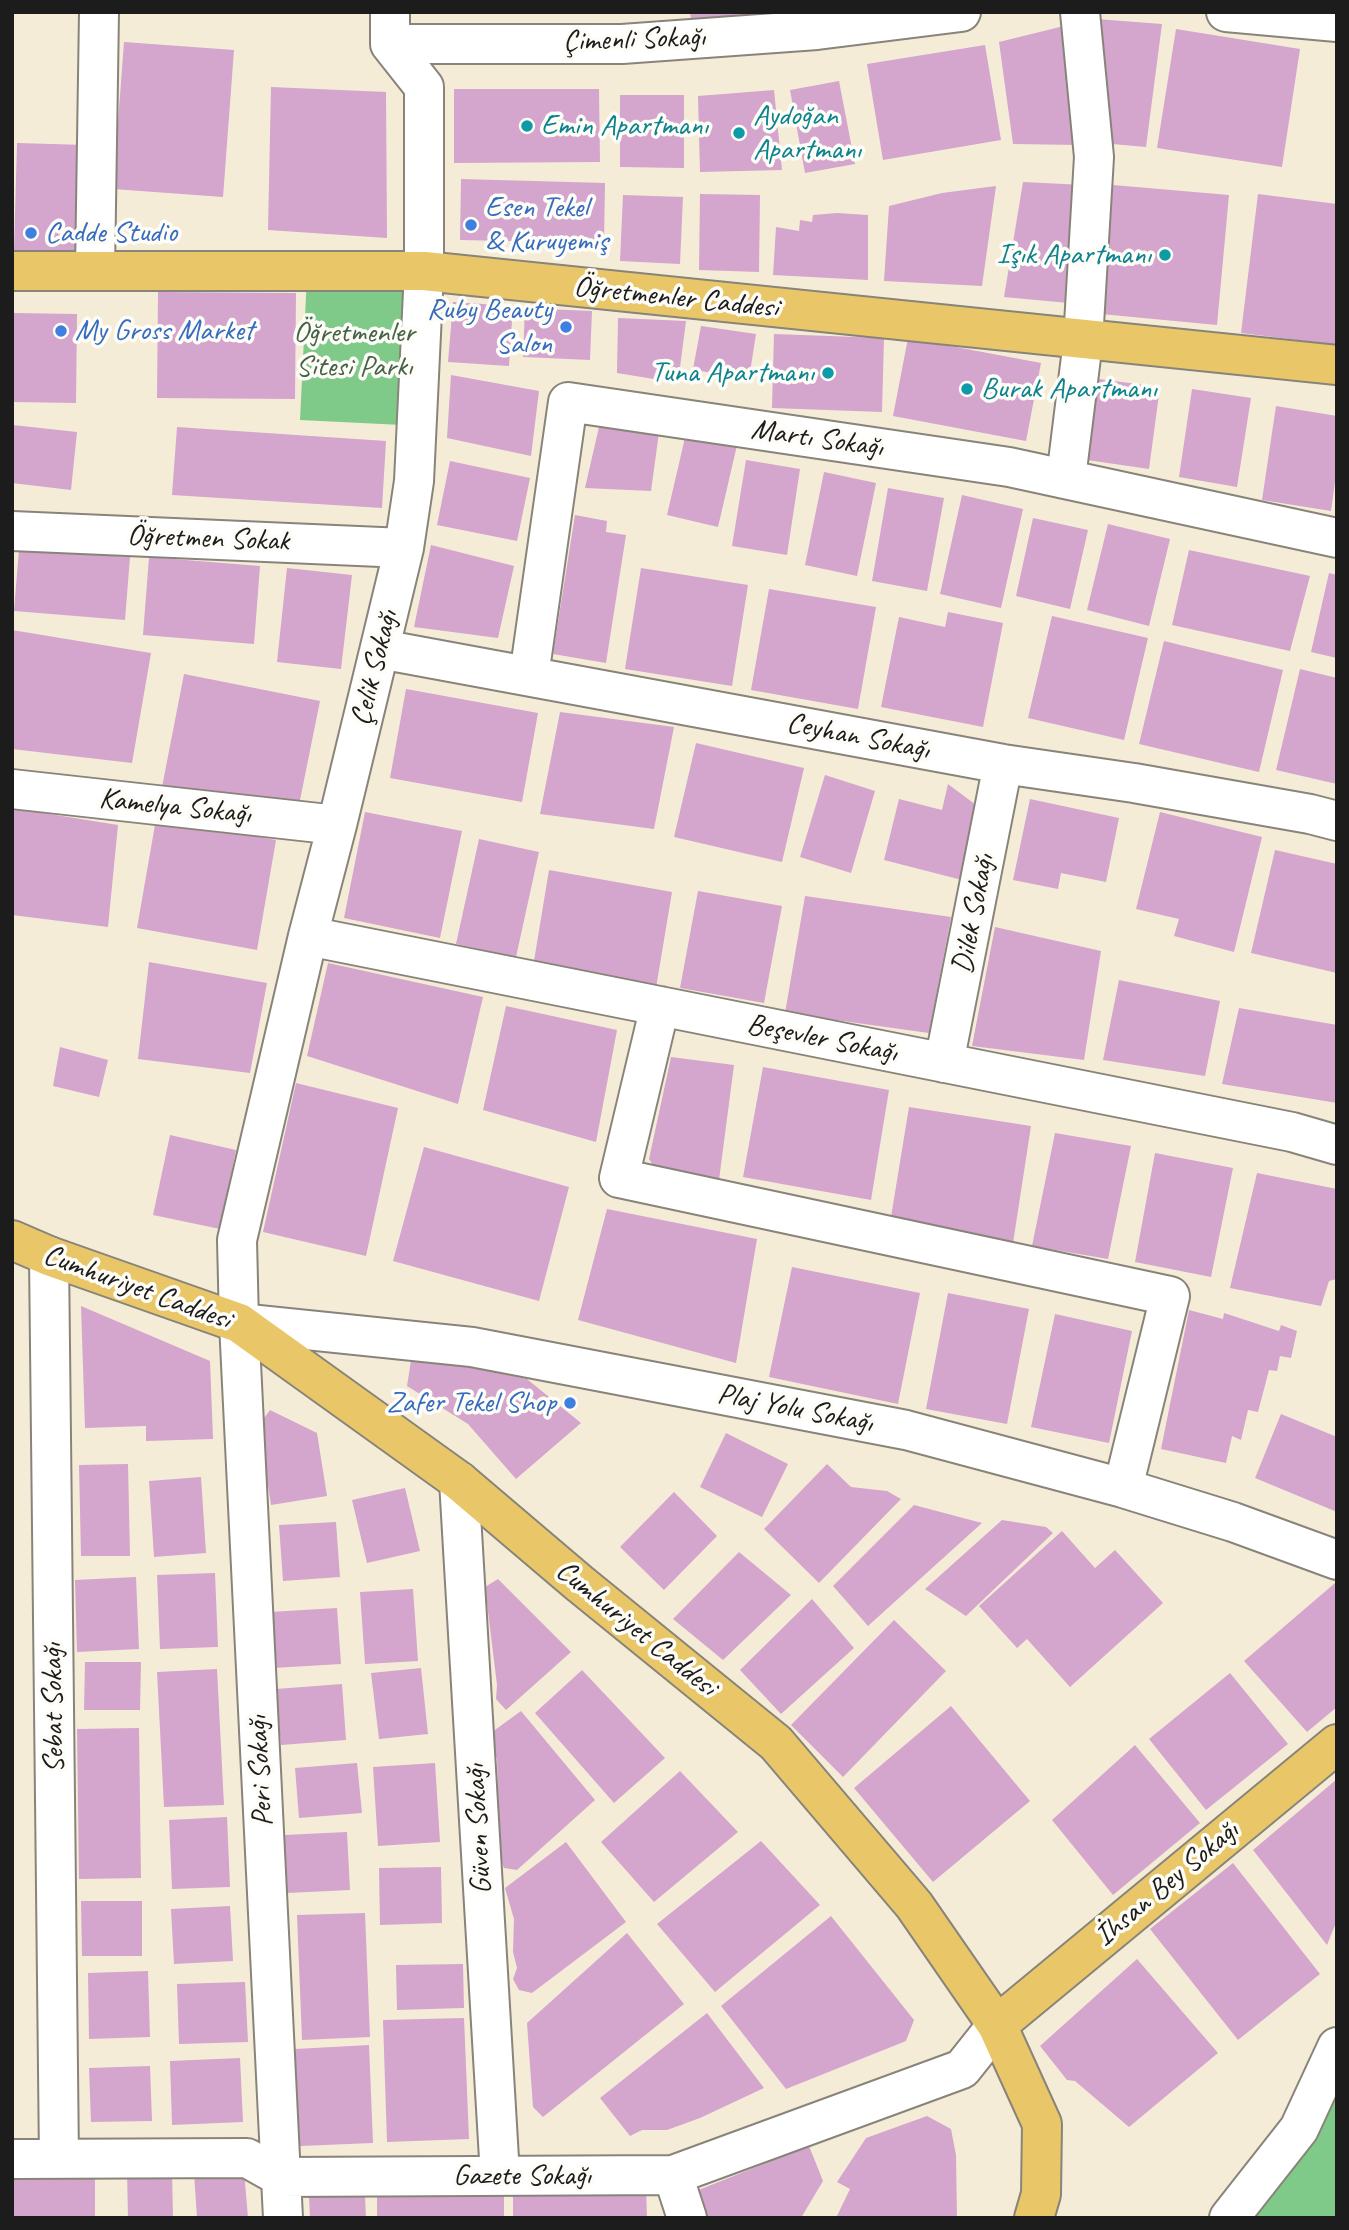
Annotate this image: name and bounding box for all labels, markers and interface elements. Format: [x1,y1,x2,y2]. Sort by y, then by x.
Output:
street label: Çimenli Sokağı [562,20,706,60]
place label: Aydoğan Apartmanı [753,98,861,168]
place label: Emin Apartmanı [541,108,708,144]
marker: Emin Apartmanı [519,118,535,134]
marker: Aydoğan Apartmanı [731,125,747,141]
place label: Esen Tekel & Kuruyemiş [485,190,608,260]
place label: Cadde Studio [45,215,177,251]
marker: Esen Tekel & Kuruyemiş [463,217,479,233]
marker: Cadde Studio [23,225,39,241]
place label: Işık Apartmanı [997,237,1151,273]
marker: Işık Apartmanı [1157,247,1173,263]
street label: Öğretmenler Caddesi [572,269,780,327]
place label: Ruby Beauty Salon [427,292,552,362]
place label: My Gross Market [75,313,254,349]
park label: Öğretmenler Sitesi Parkı [293,315,415,386]
marker: Ruby Beauty Salon [558,319,574,335]
marker: My Gross Market [53,323,69,339]
place label: Tuna Apartmanı [651,355,814,391]
marker: Tuna Apartmanı [820,365,836,381]
place label: Burak Apartmanı [981,371,1157,407]
marker: Burak Apartmanı [959,381,975,397]
street label: Martı Sokağı [749,412,885,466]
street label: Öğretmen Sokak [126,518,290,560]
street label: Çelik Sokağı [343,607,407,729]
street label: Ceyhan Sokağı [784,706,932,768]
street label: Kamelya Sokağı [97,781,253,833]
street label: Dilek Sokağı [945,851,1003,977]
street label: Beşevler Sokağı [744,1007,900,1071]
street label: Cumhuriyet Caddesi [38,1237,236,1339]
street label: Plaj Yolu Sokağı [714,1376,876,1442]
place label: Zafer Tekel Shop [386,1385,556,1421]
marker: Zafer Tekel Shop [562,1395,578,1411]
street label: Cumhuriyet Caddesi [548,1553,724,1705]
street label: Sebat Sokağı [35,1643,73,1773]
street label: Peri Sokağı [240,1715,282,1827]
street label: Güven Sokağı [458,1763,500,1895]
street label: İhsan Bey Sokağı [1088,1813,1246,1955]
street label: Gazete Sokağı [453,2158,591,2194]

